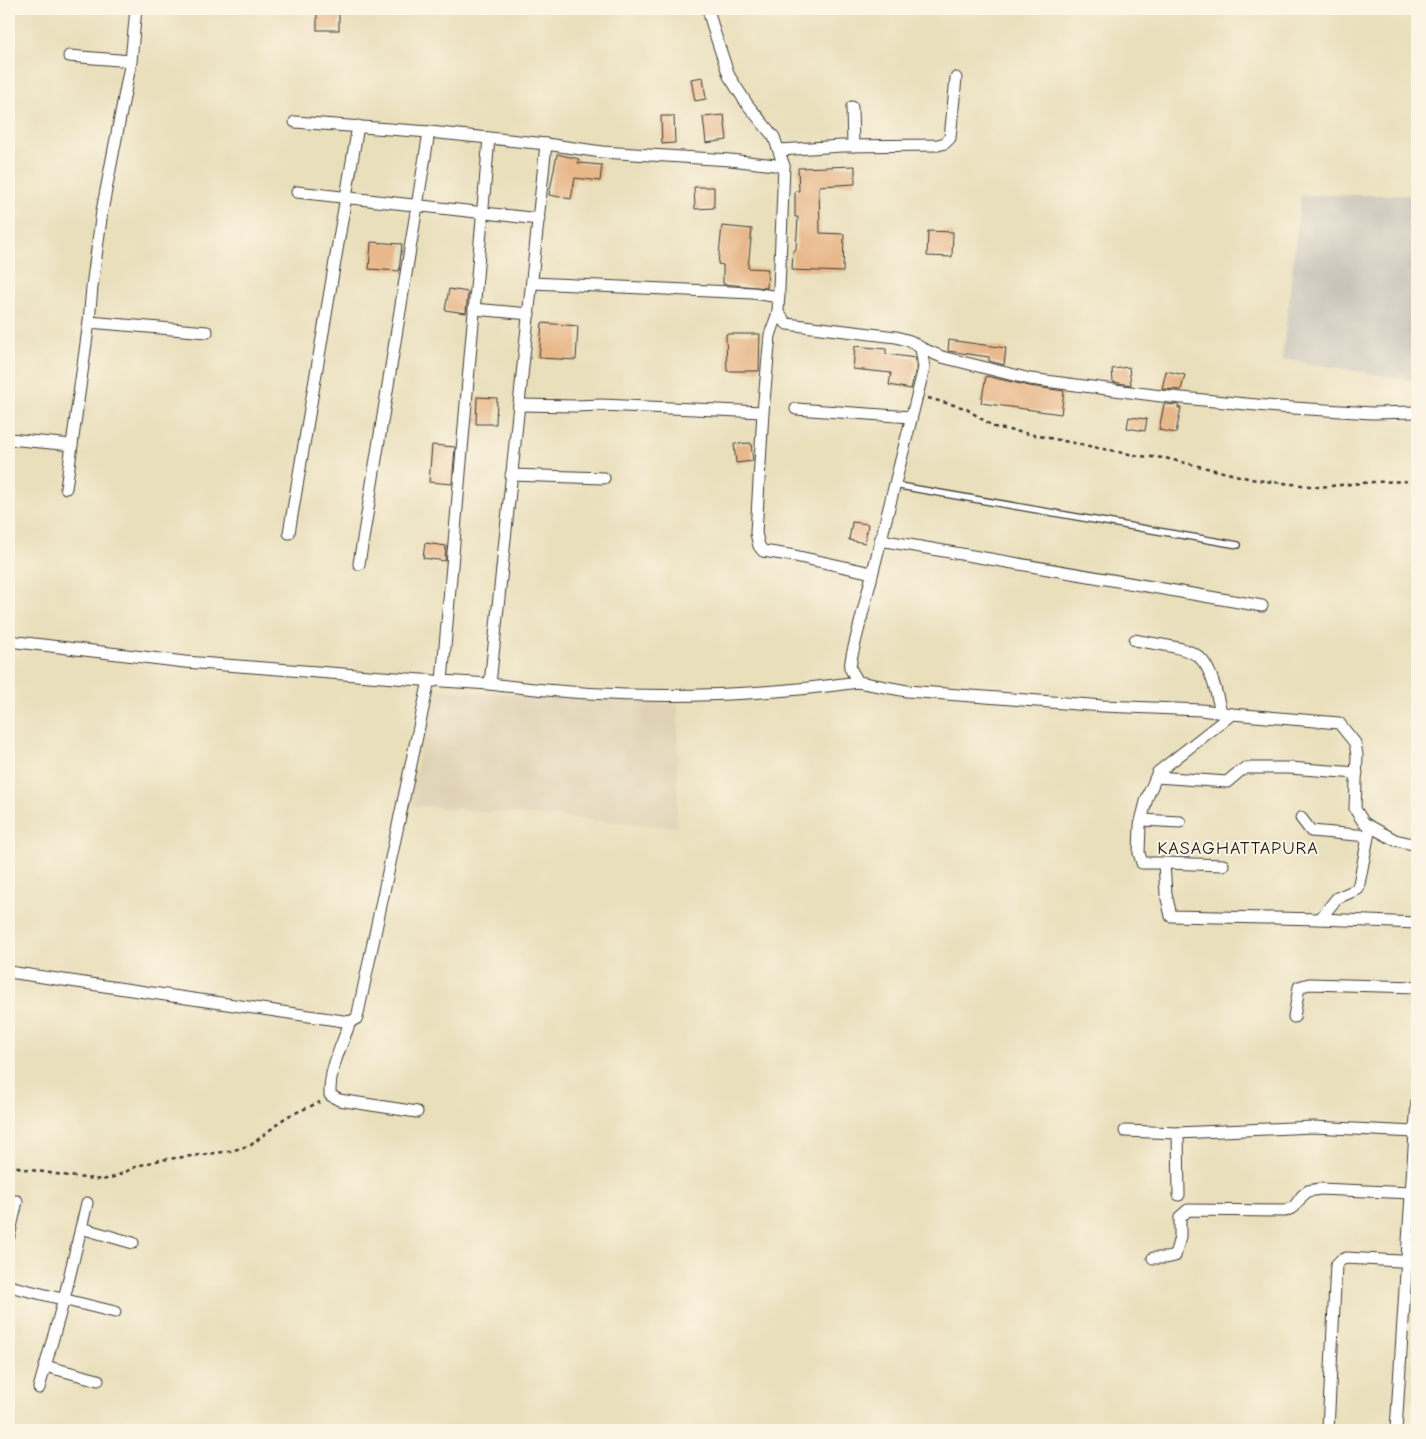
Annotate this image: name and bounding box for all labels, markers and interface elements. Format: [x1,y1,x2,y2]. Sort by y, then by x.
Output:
district label: KASAGHATTAPURA [1157,838,1319,859]

